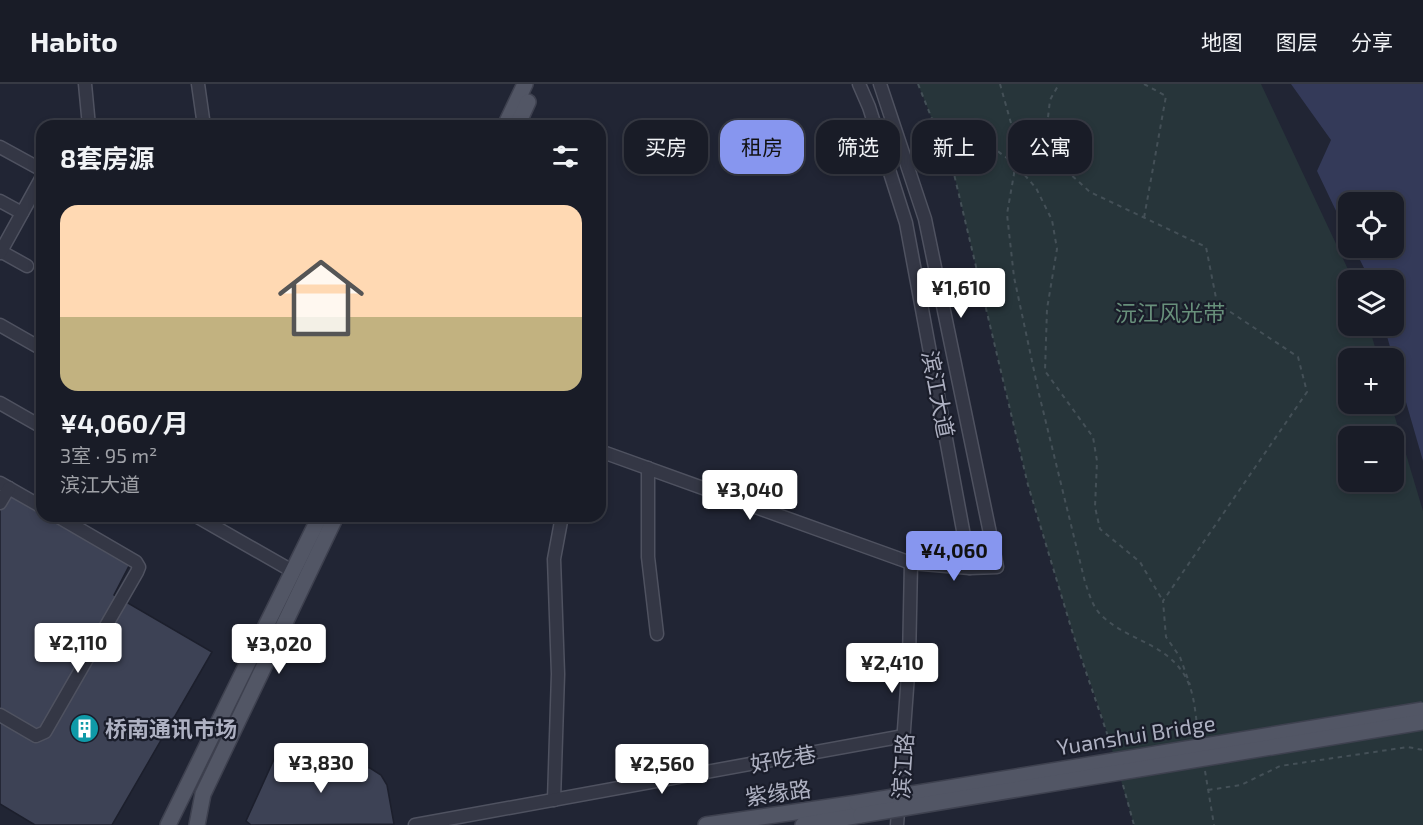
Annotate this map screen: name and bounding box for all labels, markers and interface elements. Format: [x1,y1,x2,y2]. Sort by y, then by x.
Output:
text: Habito [30,24,118,58]
text: 地图 [1201,29,1243,54]
text: 图层 [1276,29,1318,54]
text: 分享 [1351,29,1393,54]
chip: 买房 [624,120,708,174]
chip: 租房 [720,120,804,174]
chip: 筛选 [816,120,900,174]
chip: 新上 [912,120,996,174]
chip: 公寓 [1008,120,1092,174]
icon: filters [549,140,582,173]
text: 8套房源 [60,142,154,173]
map controls [1338,192,1404,492]
button: locate [1338,192,1404,258]
icon: home [267,244,375,352]
pin: ¥1,610 [912,268,1010,319]
button: layers [1338,270,1404,336]
text: ¥1,610 [931,275,991,299]
park label: 沅江风光带 [1115,299,1225,325]
street label: 滨江大道 [918,348,960,440]
button: + [1338,348,1404,414]
text: ¥4,060/月 [60,407,189,438]
button: − [1338,426,1404,492]
text: 3室 · 95 m² [60,443,157,467]
pin: ¥3,040 [701,470,799,521]
text: 滨江大道 [60,472,140,496]
text: ¥3,040 [716,477,784,501]
pin: ¥4,060 [905,531,1003,582]
text: ¥4,060 [920,538,988,562]
pin: ¥2,110 [29,623,127,674]
pin: ¥3,020 [230,624,328,675]
text: ¥2,110 [49,630,107,654]
text: ¥3,020 [246,631,312,655]
pin: ¥2,410 [843,643,941,694]
text: ¥2,410 [860,650,924,674]
street label: Yuanshui Bridge [1055,709,1217,759]
building icon: 桥南通讯市场 [68,712,100,744]
place label: 桥南通讯市场 [105,715,237,741]
street label: 滨江路 [887,732,917,800]
street label: 好吃巷 [748,739,818,777]
pin: ¥3,830 [272,743,370,794]
pin: ¥2,560 [613,744,711,795]
text: ¥3,830 [288,750,354,774]
text: ¥2,560 [629,751,695,775]
street label: 紫缘路 [744,775,812,809]

